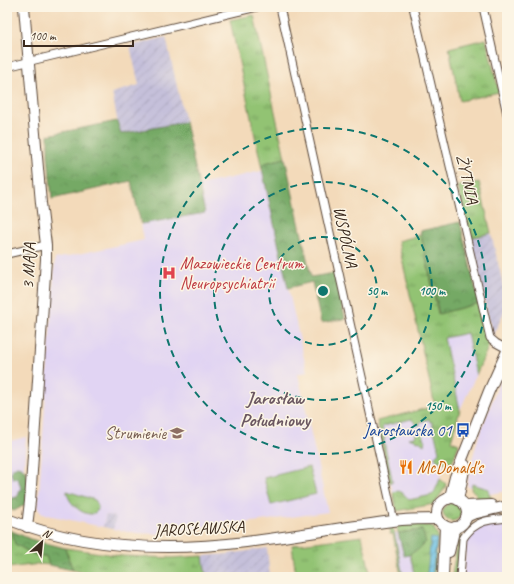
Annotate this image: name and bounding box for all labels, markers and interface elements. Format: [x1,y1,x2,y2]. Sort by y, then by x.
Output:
scale bar [24,22,133,48]
text: 100 m [30,28,57,44]
street label: ŻYTNIA [452,152,483,206]
street label: WSPÓLNA [329,205,363,271]
street label: 3 MAJA [17,242,40,290]
place label: Mazowieckie Centrum Neuropsychiatrii [180,253,305,294]
hospital icon: Mazowieckie Centrum Neuropsychiatrii [161,265,177,281]
text: 50 m [367,283,388,299]
text: 100 m [419,283,446,299]
centre of rings [316,284,330,298]
district label: Jarosław Południowy [240,386,312,432]
text: 150 m [425,398,452,414]
place label: Jarosławska 01 [363,420,453,441]
bus stop icon: Jarosławska 01 [455,422,471,438]
place label: Strumienie [105,423,167,444]
school or university icon: Strumienie [169,425,185,441]
place label: McDonald's [417,457,485,478]
restaurant icon: McDonald's [398,459,414,475]
street label: JAROSŁAWSKA [152,516,245,541]
north arrow [22,522,62,562]
text: N [40,525,55,542]

